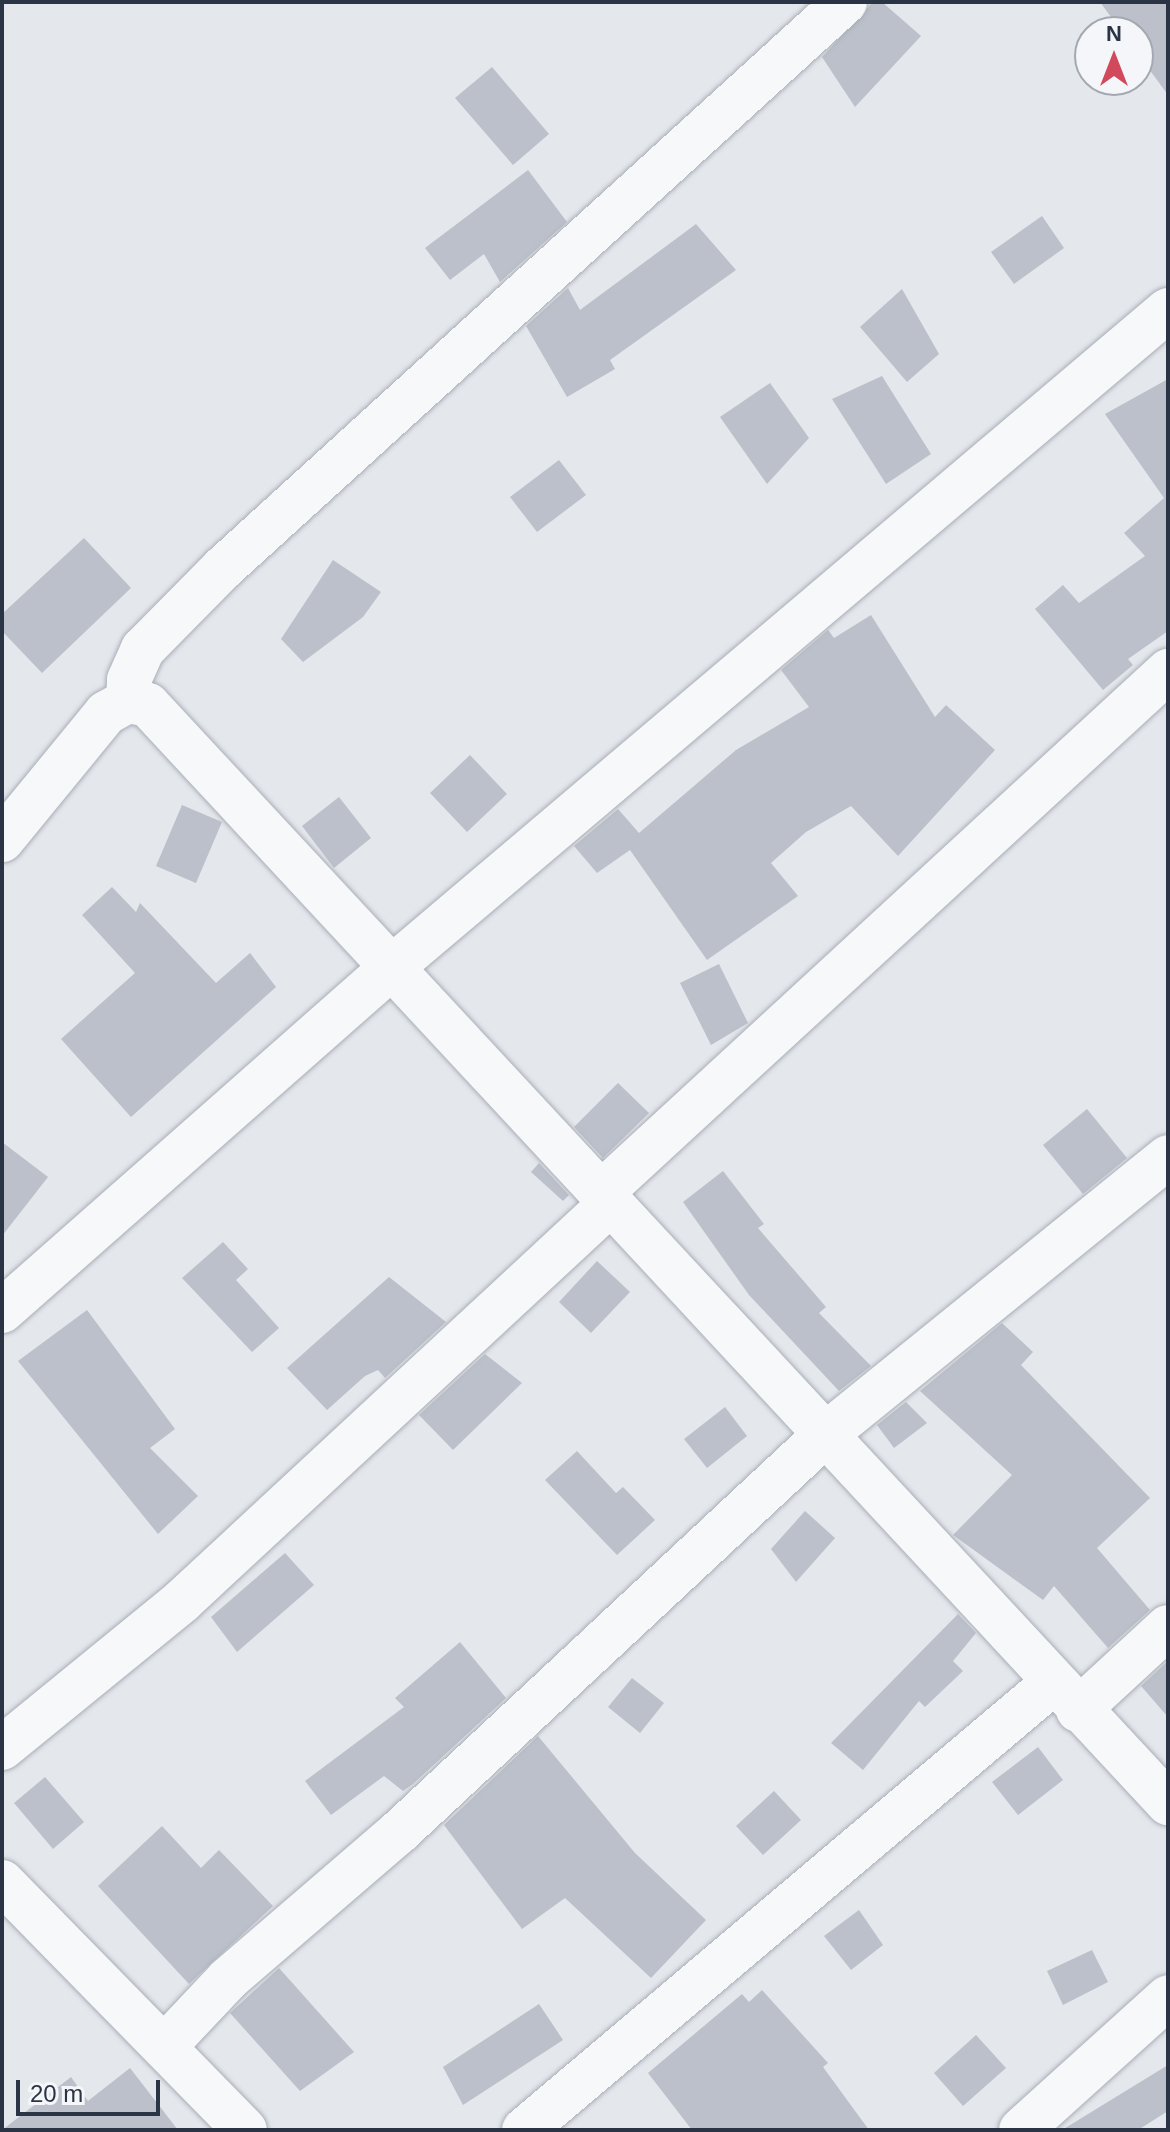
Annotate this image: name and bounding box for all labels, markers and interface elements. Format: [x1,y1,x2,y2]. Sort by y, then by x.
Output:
north arrow [1074,16,1154,96]
text: N [1106,21,1122,46]
scale bar [20,2064,164,2114]
text: 20 m [30,2080,83,2107]

